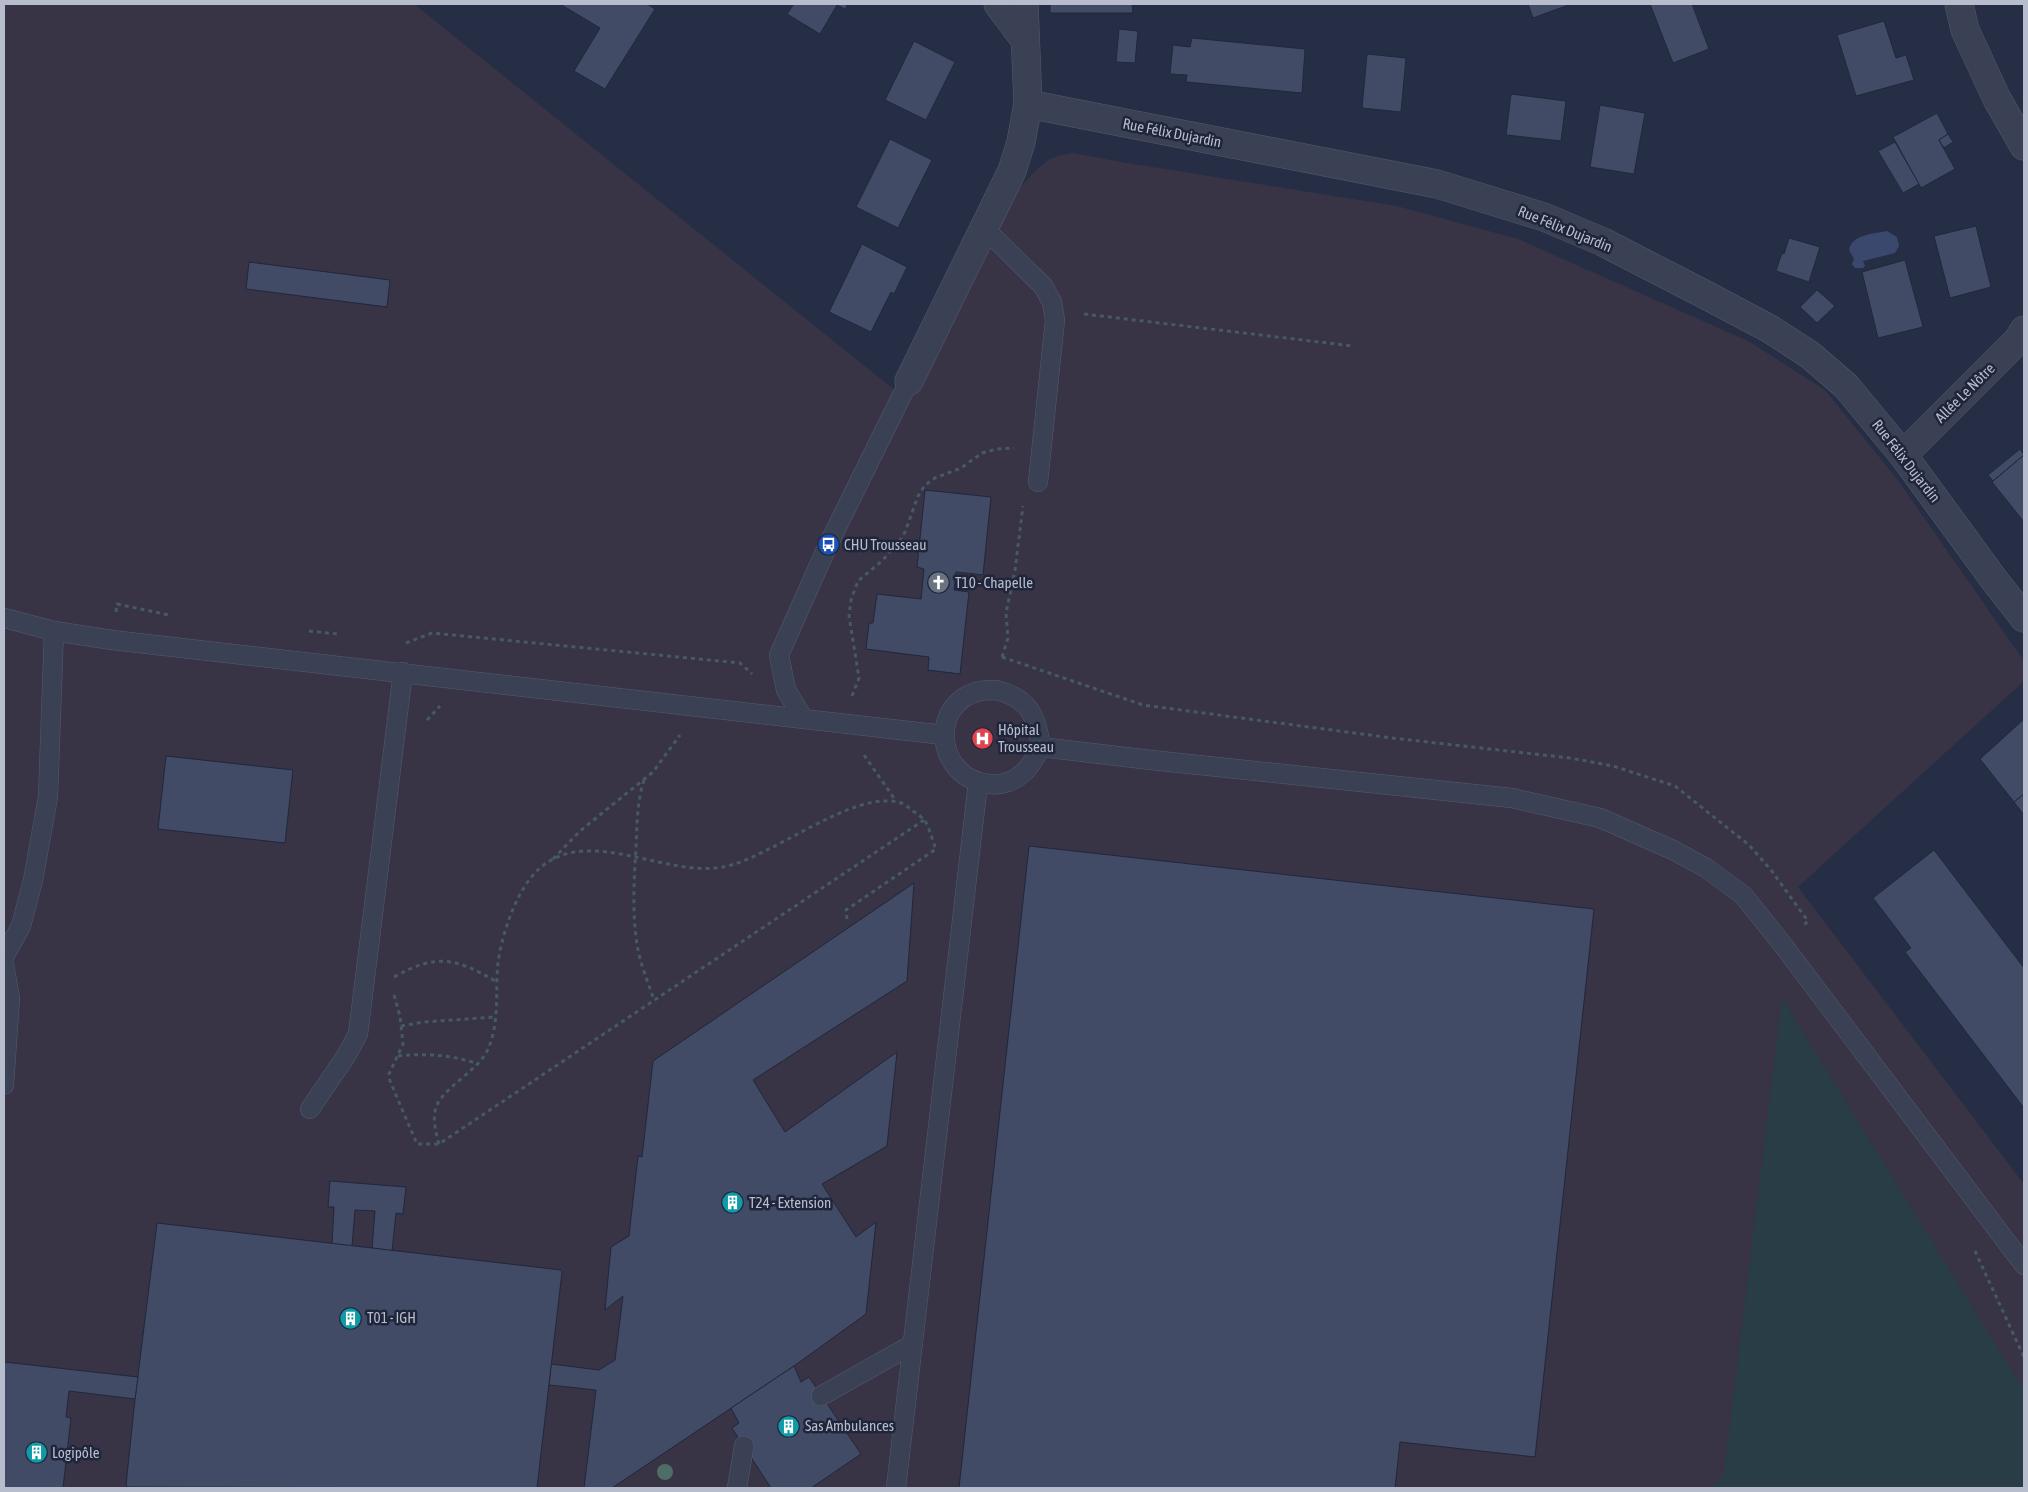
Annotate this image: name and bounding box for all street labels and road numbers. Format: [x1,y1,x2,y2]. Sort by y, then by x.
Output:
street label: Rue Félix Dujardin [1121,115,1223,150]
street label: Rue Félix Dujardin [1516,202,1615,255]
street label: Allée Le Nôtre [1931,359,1998,426]
street label: Rue Félix Dujardin [1869,416,1944,505]

